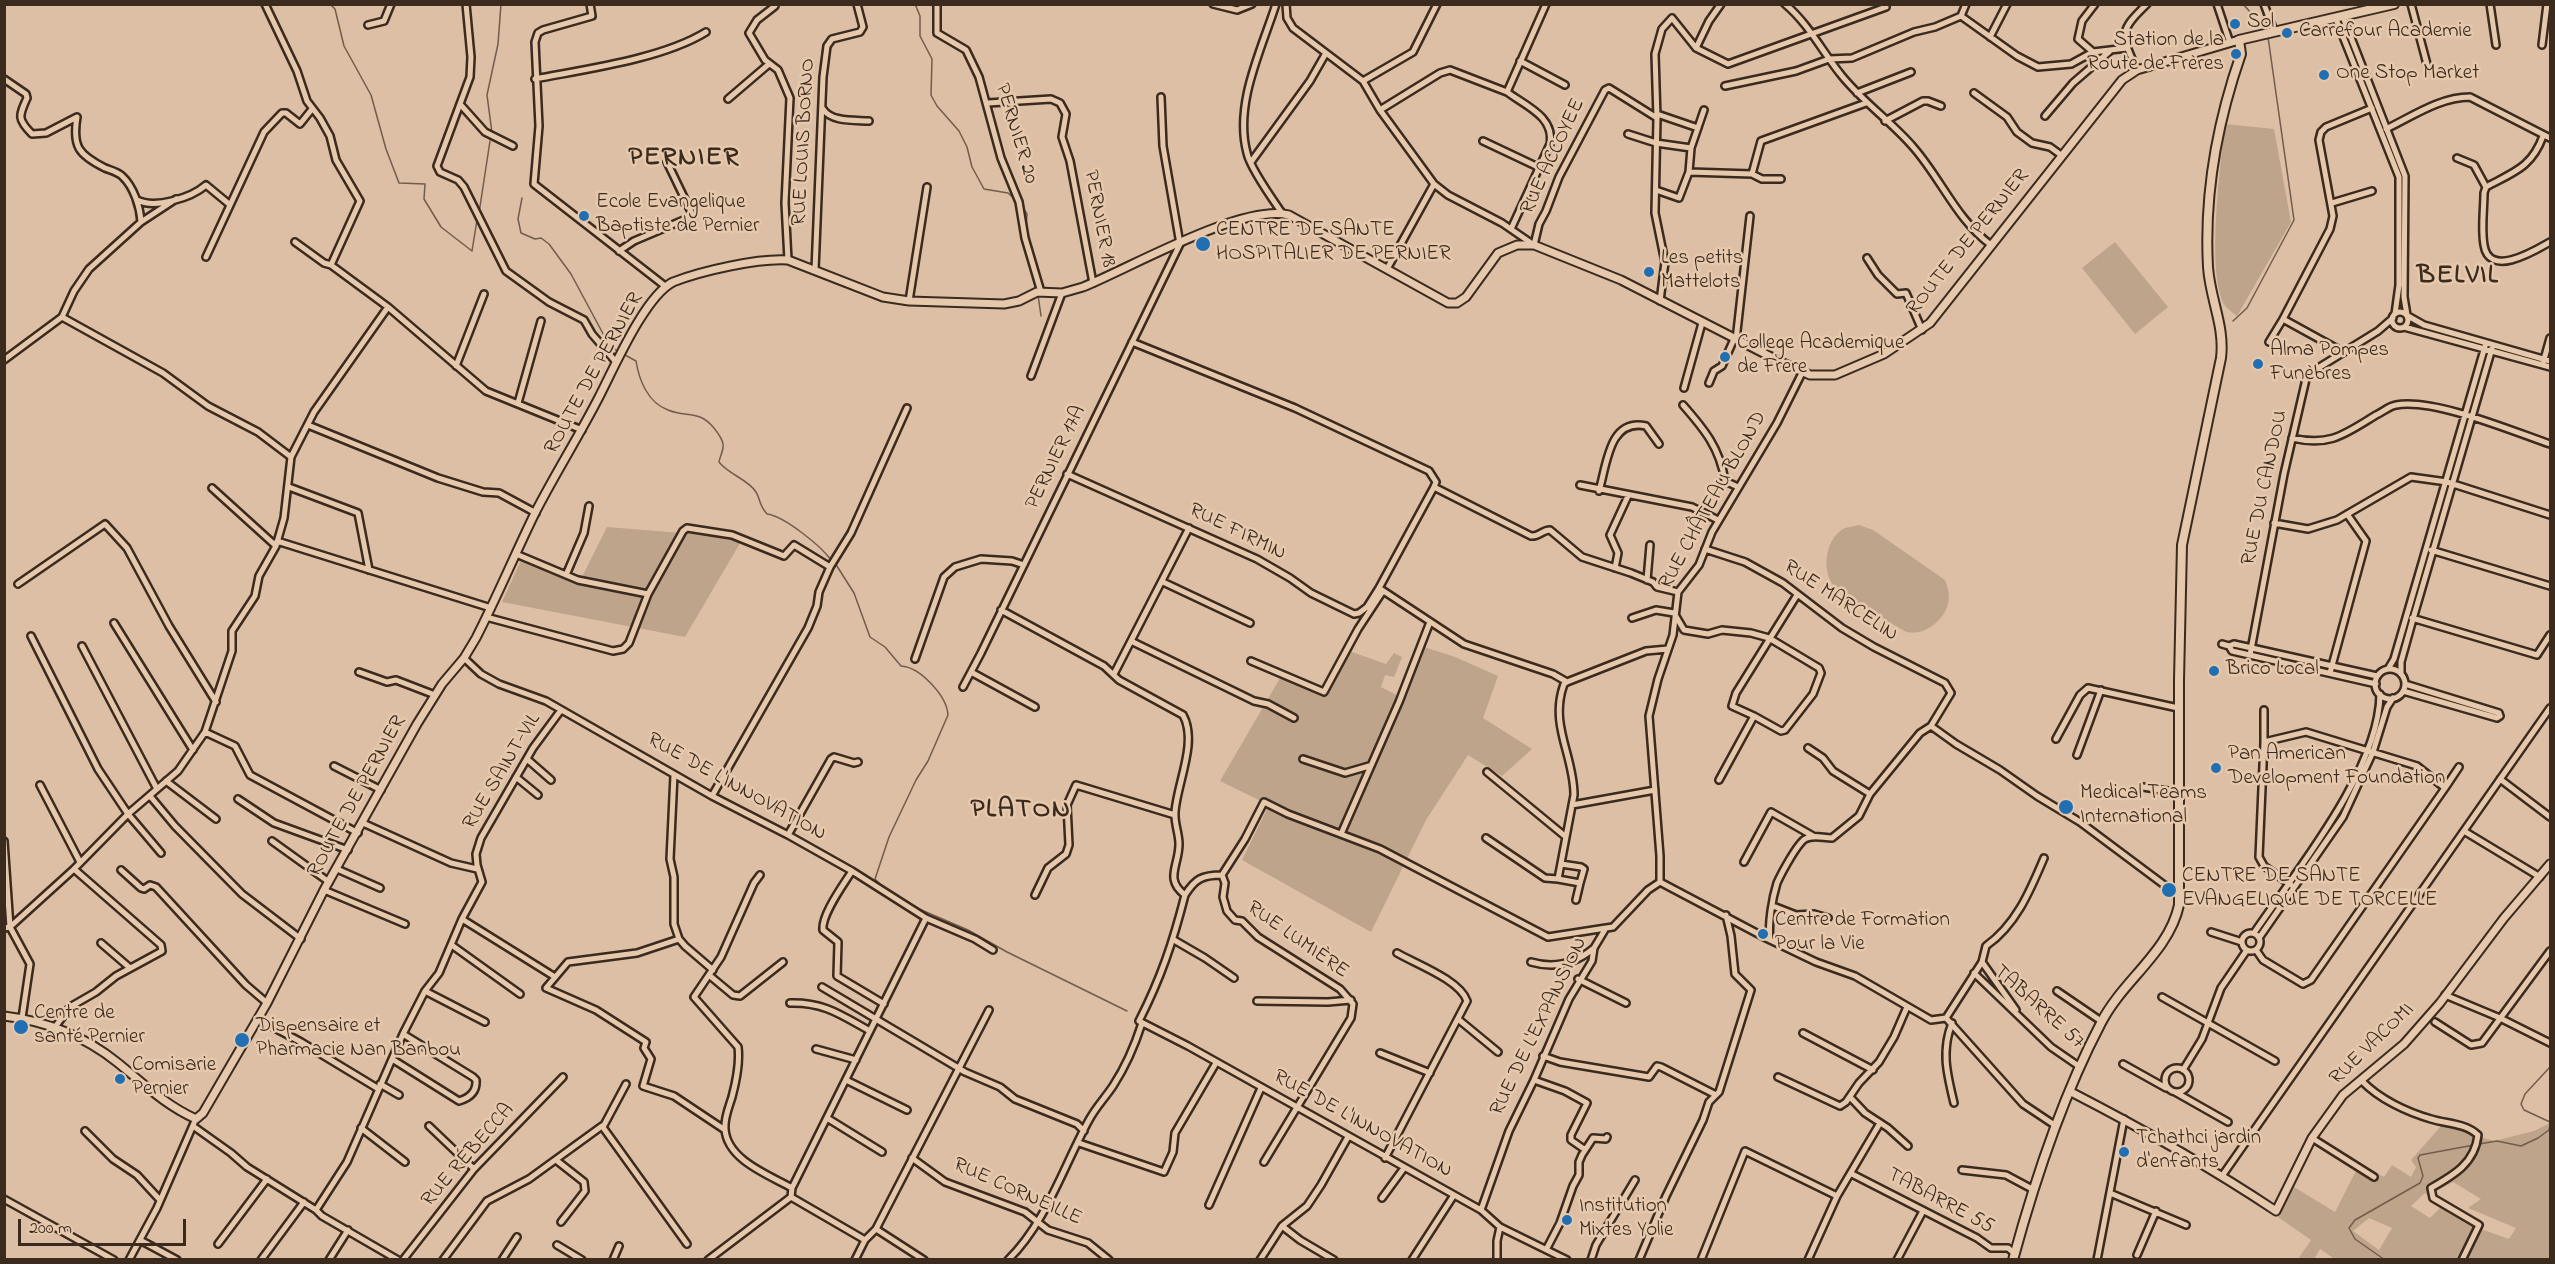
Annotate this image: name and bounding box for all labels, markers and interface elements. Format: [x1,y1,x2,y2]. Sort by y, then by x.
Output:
place label: Sol [2247,11,2274,37]
marker: Sol [2228,17,2242,31]
place label: Carrefour Academie [2299,20,2472,46]
marker: Carrefour Academie [2280,26,2294,40]
place label: Station de la Route de Frères [2087,29,2224,79]
marker: Station de la Route de Frères [2229,47,2243,61]
street label: RUE LOUIS BORNO [788,58,822,226]
place label: One Stop Market [2336,62,2479,88]
marker: One Stop Market [2317,68,2331,82]
street label: PERNIER 20 [988,81,1042,187]
street label: RUE ACCOYEE [1516,95,1592,219]
district label: PERNIER [628,144,740,176]
street label: ROUTE DE PERNIER [1902,165,2036,321]
street label: PERNIER 18 [1076,168,1120,270]
place label: Ecole Evangelique Baptiste de Pernier [596,191,759,241]
marker: Ecole Evangelique Baptiste de Pernier [577,209,591,223]
place label: CENTRE DE SANTE HOSPITALIER DE PERNIER [1216,219,1451,269]
marker: CENTRE DE SANTE HOSPITALIER DE PERNIER [1194,235,1212,253]
place label: Les petits Mattelots [1661,247,1744,297]
district label: BELVIL [2417,262,2499,294]
marker: Les petits Mattelots [1642,265,1656,279]
street label: ROUTE DE PERNIER [540,289,650,459]
place label: College Academique de Frere [1737,332,1904,382]
place label: Alma Pompes Funèbres [2270,339,2389,389]
marker: College Academique de Frere [1718,350,1732,364]
marker: Alma Pompes Funèbres [2251,357,2265,371]
street label: PERNIER 17A [1021,402,1093,514]
street label: RUE CHÂTEAU BLOND [1655,407,1773,595]
street label: RUE DU CANDOU [2237,408,2295,568]
street label: RUE FIRMIN [1184,499,1290,567]
street label: RUE MARCELIN [1778,556,1902,648]
place label: Brico Local [2226,658,2319,684]
marker: Brico Local [2207,664,2221,678]
street label: RUE SAINT-VIL [458,709,548,835]
street label: ROUTE DE PERNIER [303,712,413,882]
street label: RUE DE L'INNOVATION [642,728,830,848]
place label: Pan American Development Foundation [2228,743,2445,793]
marker: Pan American Development Foundation [2209,761,2223,775]
place label: Medical Teams International [2080,782,2207,832]
district label: PLATON [970,796,1072,828]
marker: Medical Teams International [2057,798,2075,816]
place label: CENTRE DE SANTE EVANGELIQUE DE TORCELLE [2182,865,2437,915]
marker: CENTRE DE SANTE EVANGELIQUE DE TORCELLE [2160,881,2178,899]
street label: RUE LUMIÈRE [1241,897,1353,985]
place label: Centre de Formation Pour la Vie [1775,909,1950,959]
marker: Centre de Formation Pour la Vie [1756,927,1770,941]
street label: RUE DE L'EXPANSION [1486,934,1594,1120]
street label: TABARRE 57 [1987,961,2089,1055]
street label: RUE VACOMI [2325,998,2421,1092]
place label: Centre de santé Pernier [34,1002,145,1052]
place label: Dispensaire et Pharmacie Nan Banbou [256,1015,461,1065]
marker: Centre de santé Pernier [12,1018,30,1036]
marker: Dispensaire et Pharmacie Nan Banbou [233,1031,251,1049]
place label: Comisarie Pernier [132,1054,216,1104]
street label: RUE DE L'INNOVATION [1268,1065,1456,1185]
marker: Comisarie Pernier [113,1072,127,1086]
street label: RUE RÉBECCA [417,1099,521,1213]
place label: Tchathci jardin d'enfants [2136,1127,2261,1177]
marker: Tchathci jardin d'enfants [2117,1145,2131,1159]
street label: RUE CORNEILLE [949,1153,1085,1233]
street label: TABARRE 55 [1882,1163,1998,1241]
place label: Institution Mixtes Yolie [1579,1195,1673,1245]
scale bar [21,1207,189,1245]
marker: Institution Mixtes Yolie [1560,1213,1574,1227]
text: 200 m [29,1216,72,1242]

